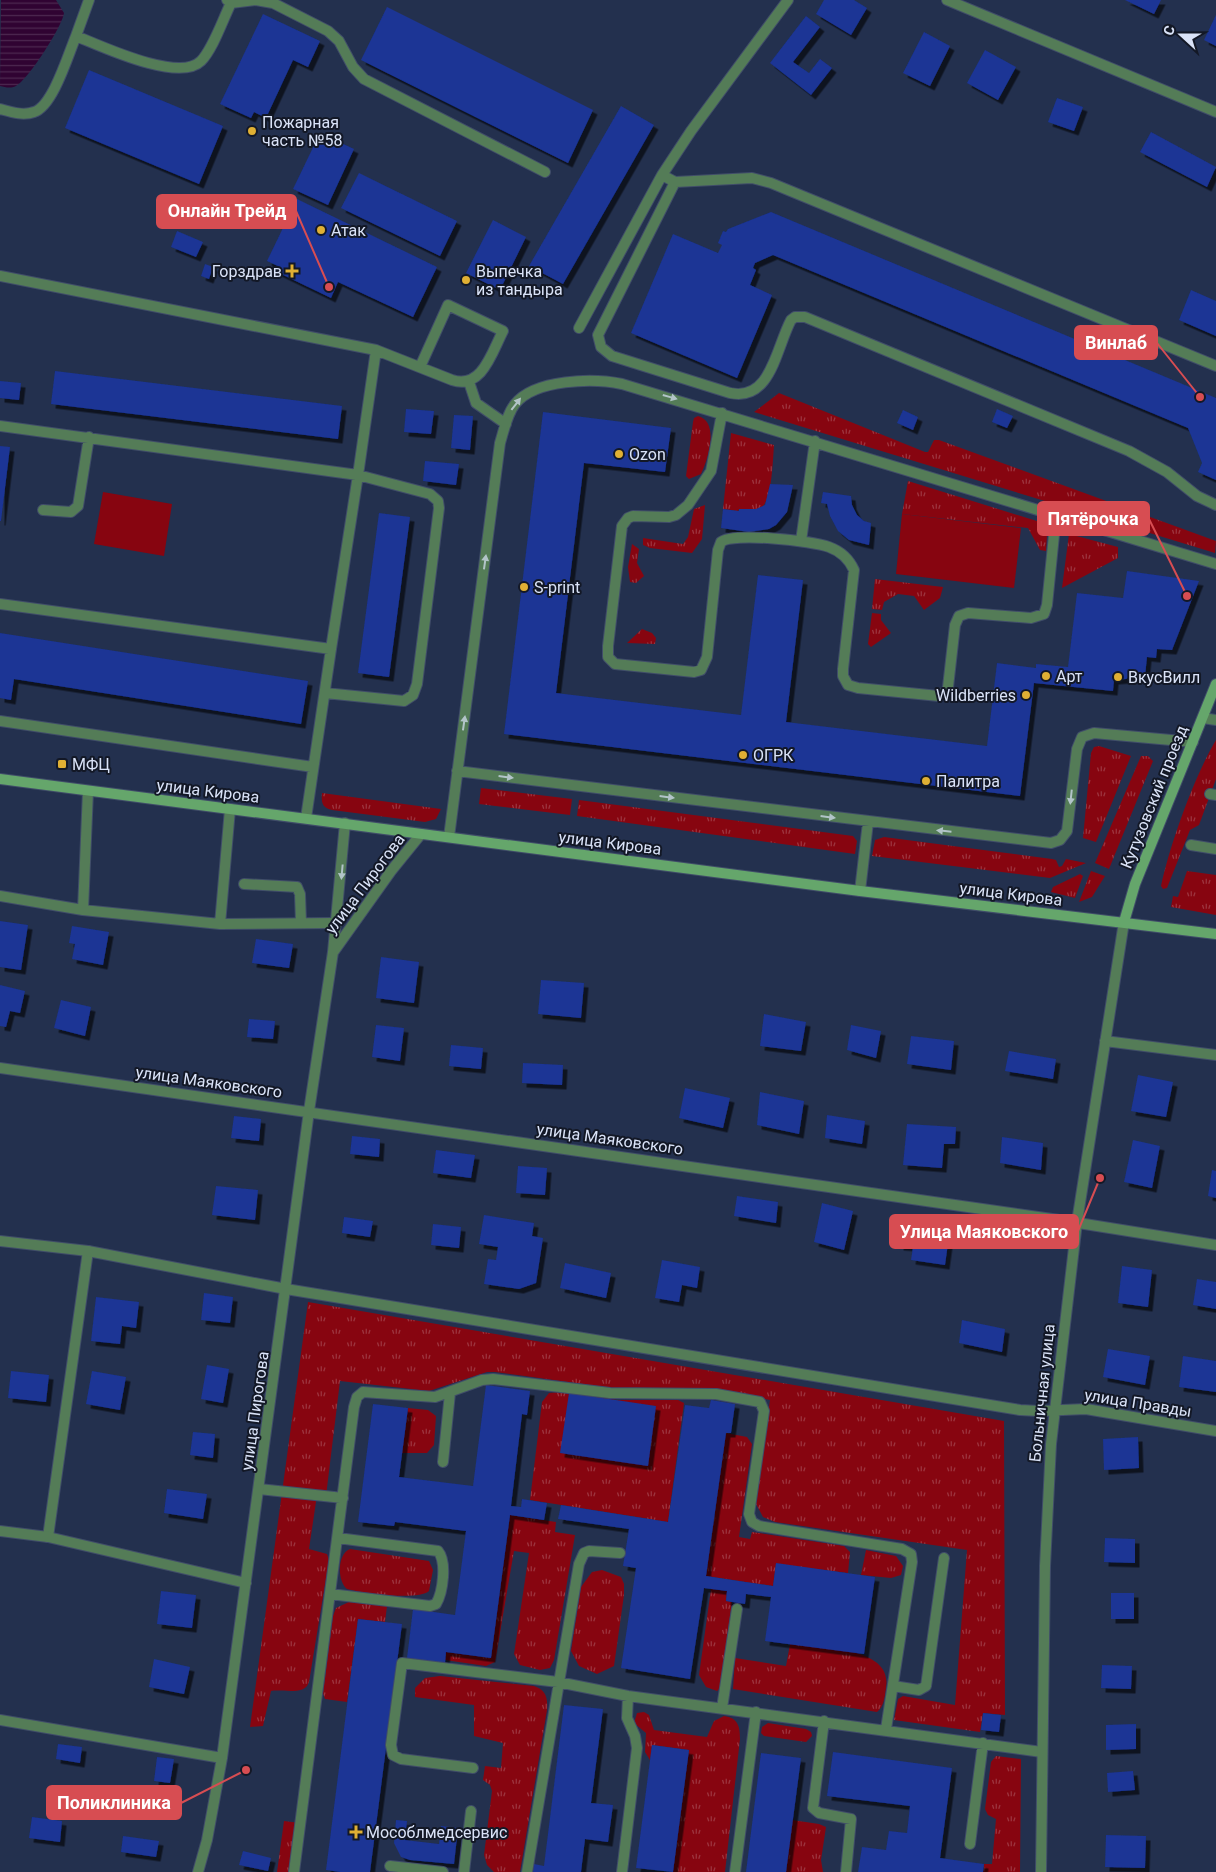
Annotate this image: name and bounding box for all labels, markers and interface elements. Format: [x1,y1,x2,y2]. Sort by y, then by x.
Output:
north arrow [1156,10,1206,60]
text: С [1160,23,1178,37]
place label: Пожарная часть №58 [262,113,343,150]
marker: Пожарная часть №58 [246,125,258,137]
callout: Онлайн Трейд [157,195,296,228]
text: Онлайн Трейд [168,200,287,221]
place label: Атак [331,221,366,240]
marker: Атак [315,224,327,236]
place label: Горздрав [212,262,282,281]
place label: Выпечка из тандыра [476,262,563,299]
marker: Горздрав [286,265,298,277]
marker: Выпечка из тандыра [460,274,472,286]
callout: Винлаб [1075,326,1157,359]
text: Винлаб [1085,332,1147,353]
one-way arrow [663,394,678,402]
one-way arrow [511,398,522,411]
place label: Ozon [629,445,666,464]
marker: Ozon [613,448,625,460]
callout: Пятёрочка [1038,502,1149,535]
text: Пятёрочка [1047,508,1139,529]
one-way arrow [481,553,489,569]
place label: S-print [534,578,580,597]
marker: S-print [518,581,530,593]
place label: Арт [1056,667,1083,686]
place label: ВкусВилл [1128,668,1200,687]
marker: Арт [1040,670,1052,682]
marker: ВкусВилл [1112,671,1124,683]
place label: Wildberries [936,686,1016,705]
marker: Wildberries [1020,689,1032,701]
one-way arrow [460,714,468,730]
street label: Кутузовский проезд [1117,722,1191,871]
place label: ОГРК [753,746,794,765]
marker: ОГРК [737,749,749,761]
place label: МФЦ [72,755,110,774]
marker: МФЦ [56,758,68,770]
place label: Палитра [936,772,1000,791]
one-way arrow [498,773,514,781]
street label: улица Кирова [156,775,260,807]
marker: Палитра [920,775,932,787]
one-way arrow [1067,790,1075,806]
one-way arrow [659,793,675,801]
one-way arrow [820,813,836,821]
street label: улица Кирова [558,827,662,859]
one-way arrow [936,827,952,835]
street label: улица Пирогова [321,830,409,938]
one-way arrow [337,864,345,880]
street label: улица Кирова [959,878,1063,910]
street label: улица Маяковского [135,1062,283,1102]
street label: улица Маяковского [536,1119,684,1159]
callout: Улица Маяковского [890,1215,1078,1248]
text: Улица Маяковского [900,1221,1068,1242]
street label: Больничная улица [1025,1323,1059,1463]
street label: улица Пирогова [237,1350,273,1472]
street label: улица Правды [1083,1385,1193,1421]
callout: Поликлиника [47,1786,181,1819]
text: Поликлиника [57,1792,171,1813]
place label: Мособлмедсервис [366,1823,507,1842]
marker: Мособлмедсервис [350,1826,362,1838]

